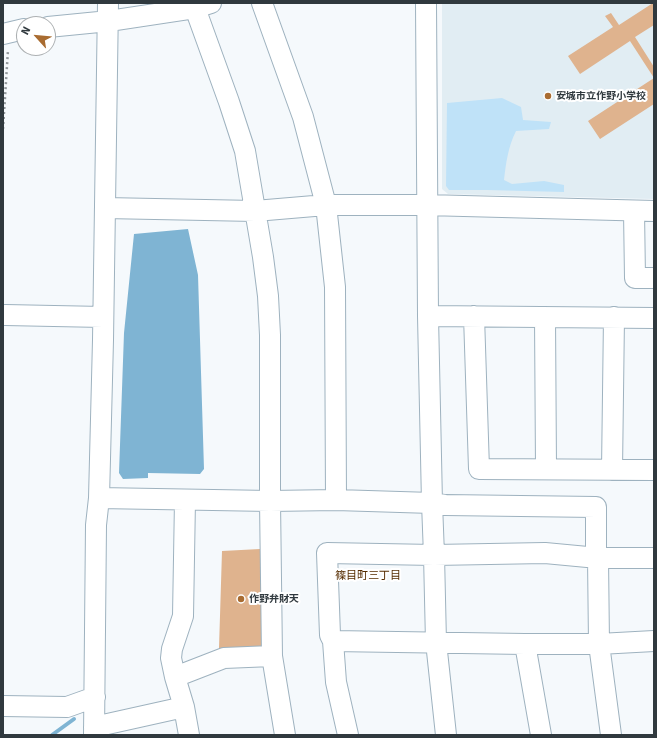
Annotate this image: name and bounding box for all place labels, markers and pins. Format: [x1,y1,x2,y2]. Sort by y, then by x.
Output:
place label: 安城市立作野小学校 [556,90,646,102]
marker: 安城市立作野小学校 [543,91,553,101]
place label: 作野弁財天 [249,593,299,605]
marker: 作野弁財天 [236,594,246,604]

